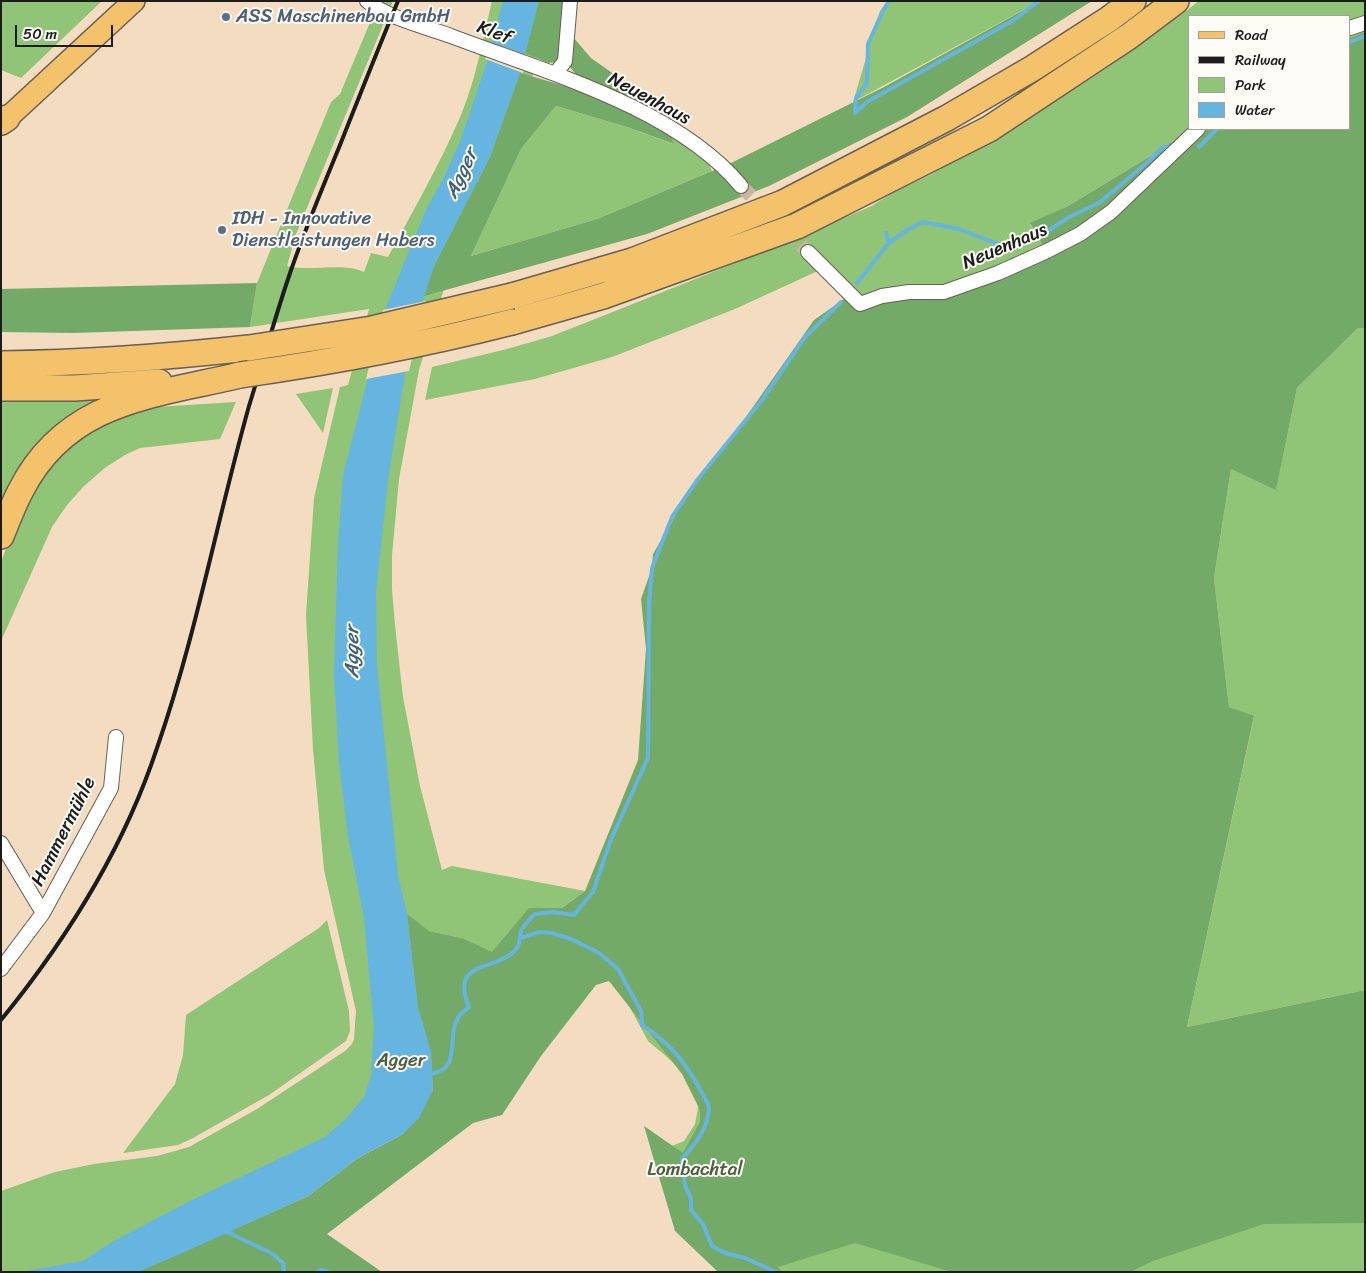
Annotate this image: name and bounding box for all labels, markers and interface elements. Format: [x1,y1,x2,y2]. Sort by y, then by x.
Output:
place label: ASS Maschinenbau GmbH [236,6,450,28]
marker: ASS Maschinenbau GmbH [220,11,232,23]
scale bar [18,15,115,47]
legend [1188,15,1351,130]
street label: Klef [474,16,514,50]
text: 50 m [23,21,57,47]
text: Road [1235,22,1267,48]
text: Railway [1235,47,1286,73]
street label: Neuenhaus [604,68,694,130]
text: Park [1235,72,1266,98]
text: Water [1235,97,1275,123]
water label: Agger [440,145,484,203]
place label: IDH - Innovative Dienstleistungen Habers [232,208,434,252]
street label: Neuenhaus [959,219,1051,275]
marker: IDH - Innovative Dienstleistungen Habers [216,224,228,236]
water label: Agger [341,626,365,678]
street label: Hammermühle [27,774,101,890]
park label: Agger [376,1050,426,1072]
park label: Lombachtal [647,1159,743,1181]

